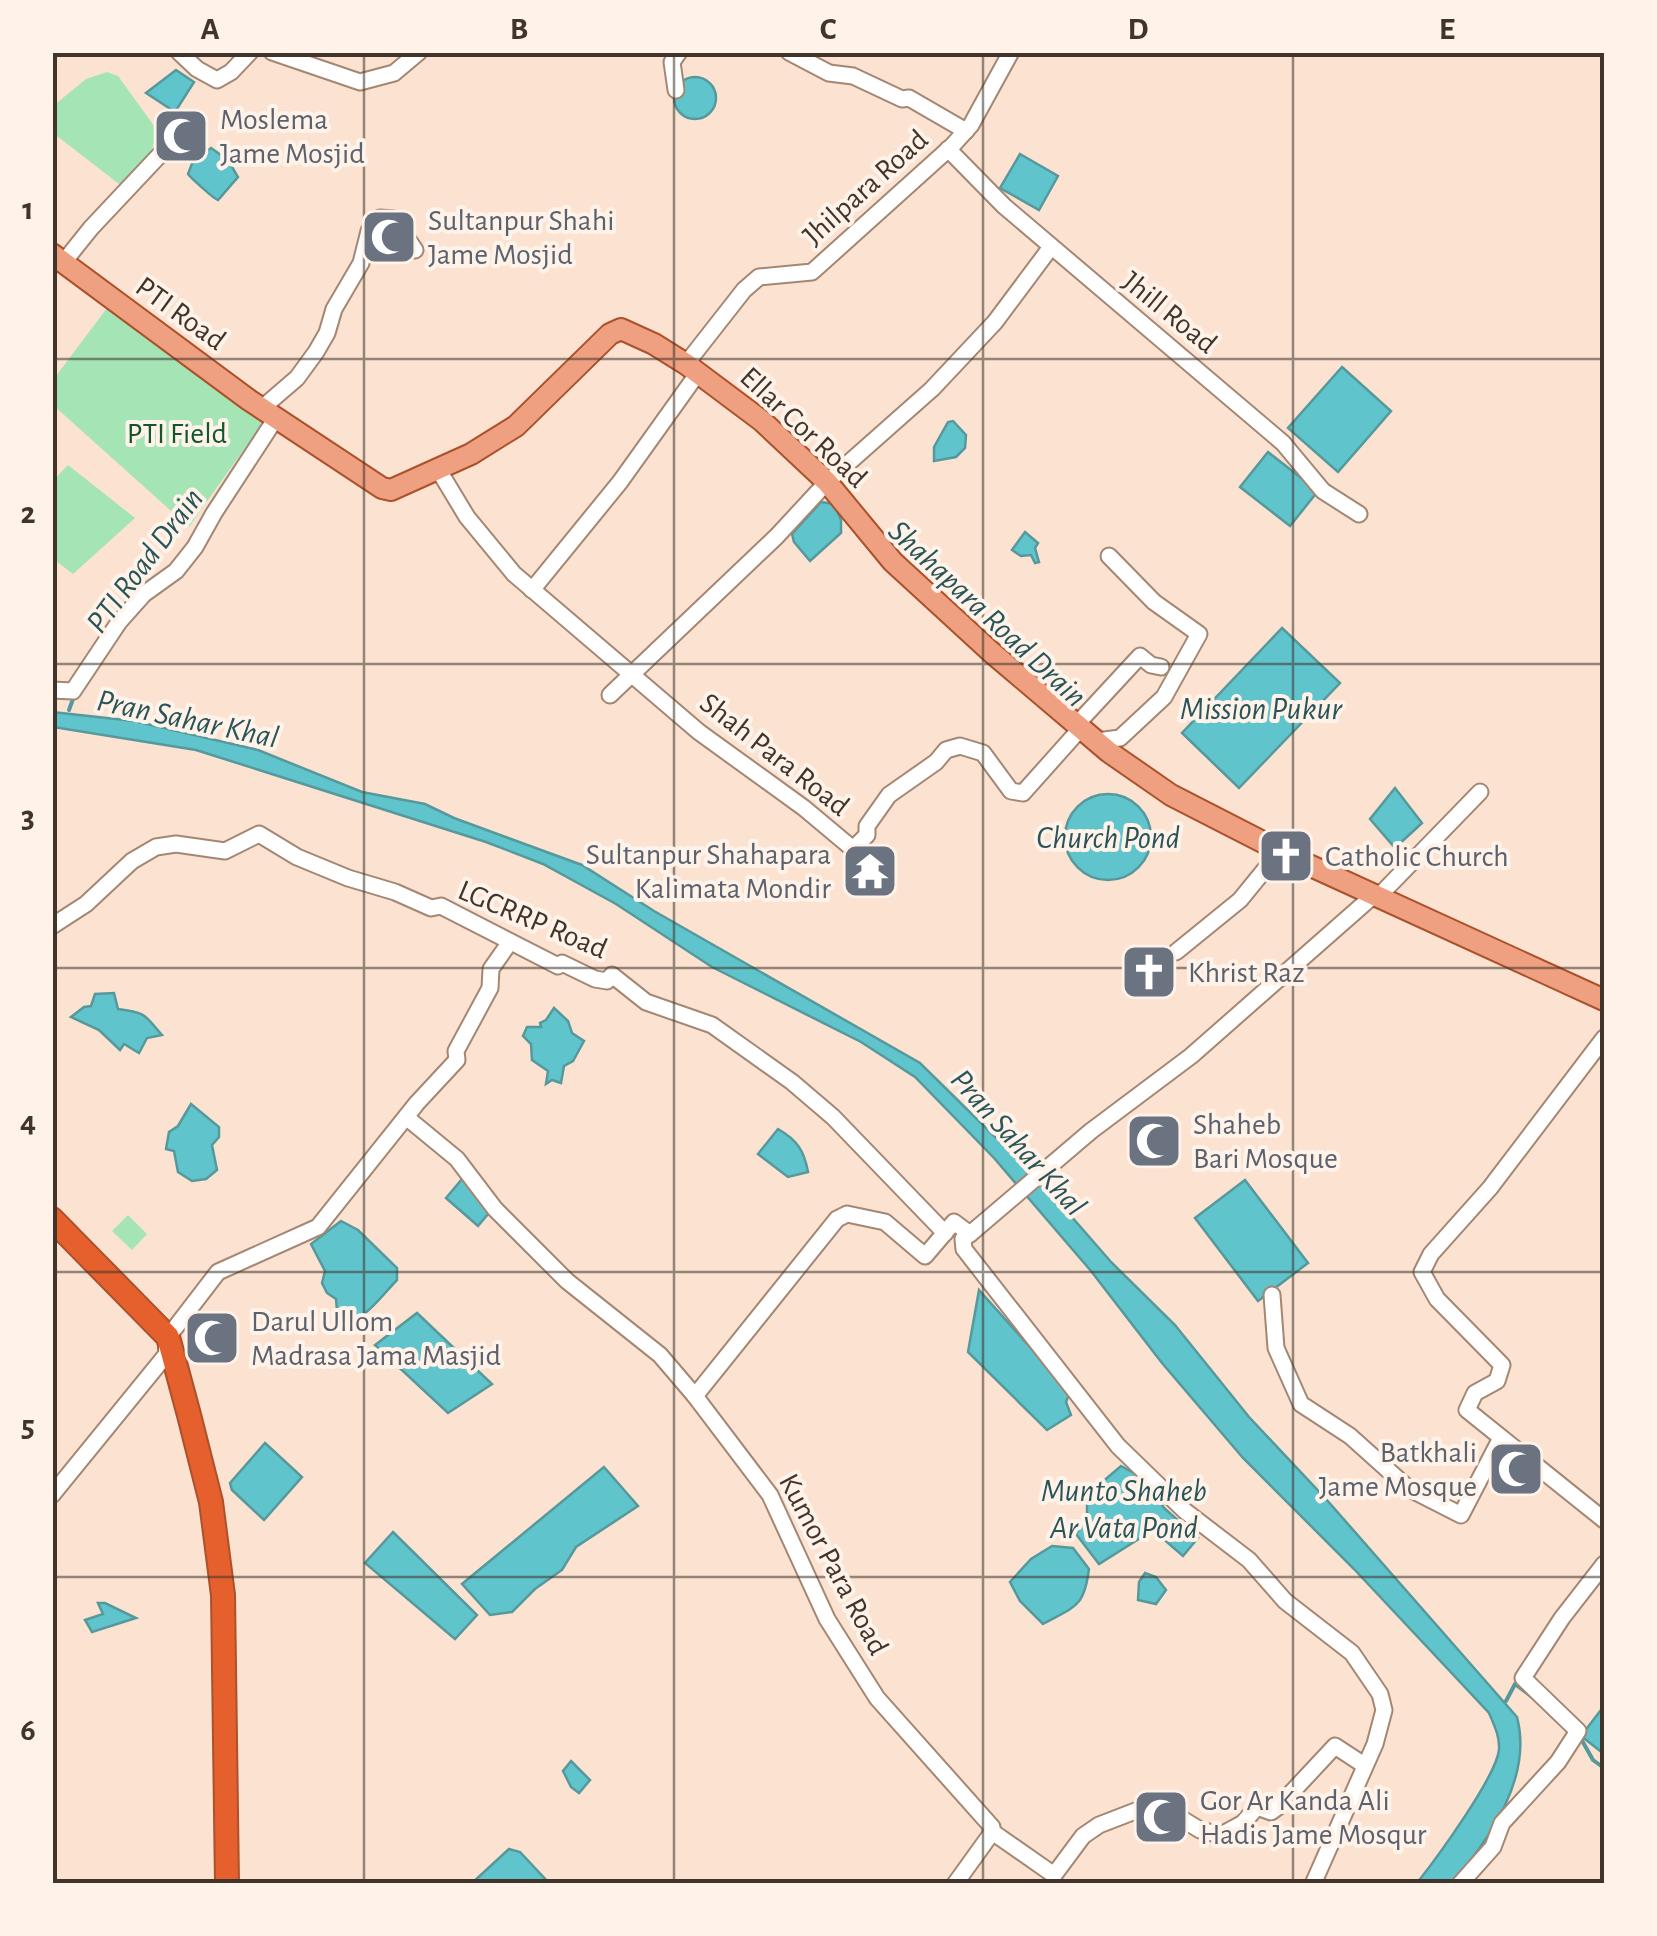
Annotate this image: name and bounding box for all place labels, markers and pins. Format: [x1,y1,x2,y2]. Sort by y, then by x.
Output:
place label: Moslema Jame Mosjid [220,105,365,169]
mosque icon: Moslema Jame Mosjid [151,106,211,166]
place label: Sultanpur Shahi Jame Mosjid [428,206,615,270]
mosque icon: Sultanpur Shahi Jame Mosjid [359,207,419,267]
church icon: Catholic Church [1256,826,1316,886]
place label: Sultanpur Shahapara Kalimata Mondir [586,840,831,904]
temple icon: Sultanpur Shahapara Kalimata Mondir [840,841,900,901]
place label: Catholic Church [1325,842,1509,872]
church icon: Khrist Raz [1119,942,1179,1002]
place label: Khrist Raz [1188,958,1305,988]
place label: Shaheb Bari Mosque [1193,1110,1338,1174]
mosque icon: Shaheb Bari Mosque [1124,1111,1184,1171]
place label: Darul Ullom Madrasa Jama Masjid [251,1307,501,1371]
mosque icon: Darul Ullom Madrasa Jama Masjid [182,1308,242,1368]
place label: Batkhali Jame Mosque [1319,1438,1477,1502]
mosque icon: Batkhali Jame Mosque [1486,1439,1546,1499]
place label: Gor Ar Kanda Ali Hadis Jame Mosqur [1200,1786,1427,1850]
mosque icon: Gor Ar Kanda Ali Hadis Jame Mosqur [1131,1787,1191,1847]

